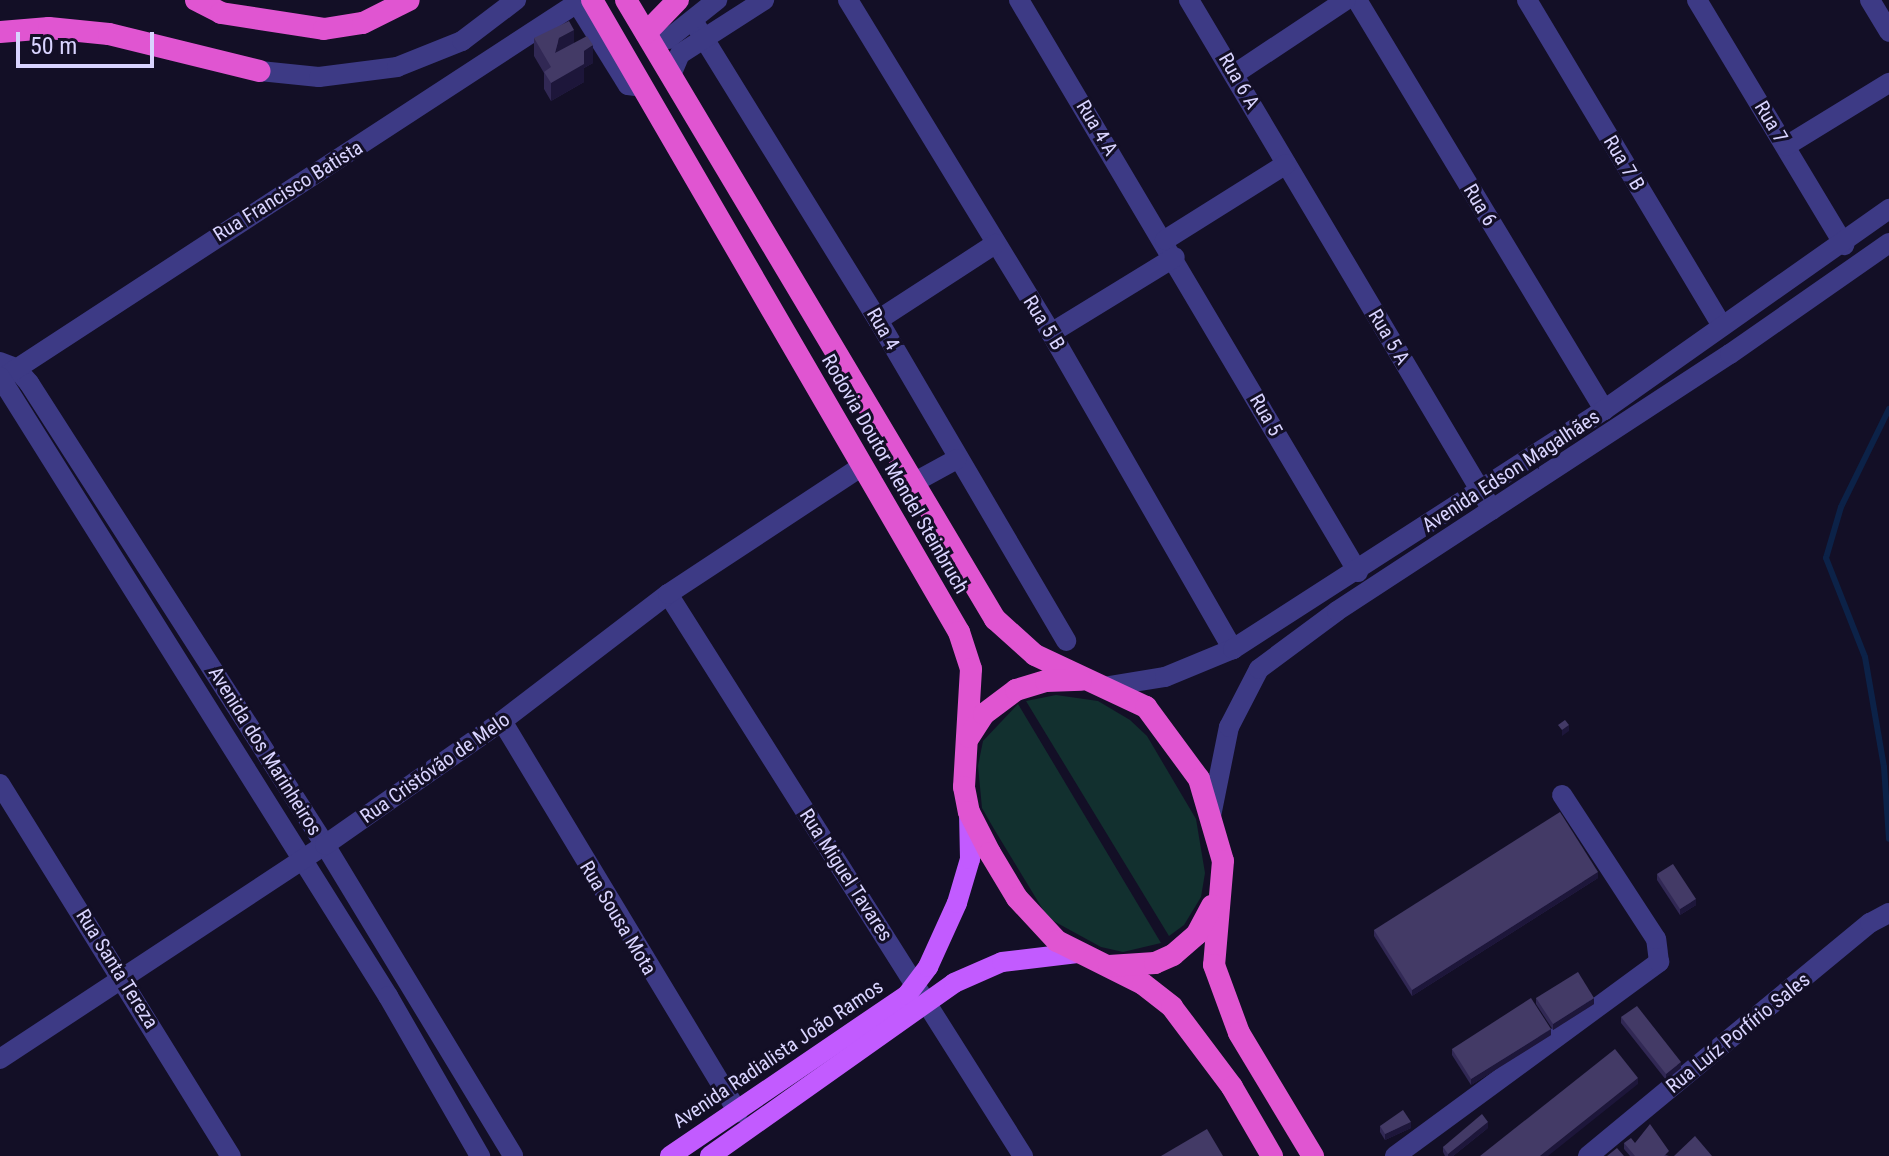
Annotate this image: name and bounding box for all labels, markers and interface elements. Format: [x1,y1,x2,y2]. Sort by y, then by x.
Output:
scale bar [20,16,158,66]
text: 50 m [30,32,77,60]
street label: Rua 6 A [1213,49,1265,113]
street label: Rua 4 A [1071,96,1123,160]
street label: Rua 7 [1749,97,1793,147]
street label: Rua 7 B [1598,131,1650,195]
street label: Rua Francisco Batista [209,135,367,247]
street label: Rua 6 [1458,180,1502,230]
street label: Rua 5 B [1018,291,1070,355]
street label: Rua 4 [862,304,904,354]
street label: Rua 5 A [1363,305,1415,369]
street label: Rodovia Doutor Mendel Steinbruch [816,350,974,598]
street label: Rua 5 [1245,390,1287,440]
street label: Avenida Edson Magalhães [1418,405,1604,537]
street label: Avenida dos Marinheiros [203,662,327,840]
street label: Rua Cristóvão de Melo [356,707,514,829]
street label: Rua Miguel Tavares [794,804,898,946]
street label: Rua Sousa Mota [575,857,661,979]
street label: Rua Santa Tereza [71,905,163,1033]
street label: Rua Luíz Porfírio Sales [1661,968,1815,1098]
street label: Avenida Radialista João Ramos [668,975,888,1133]

